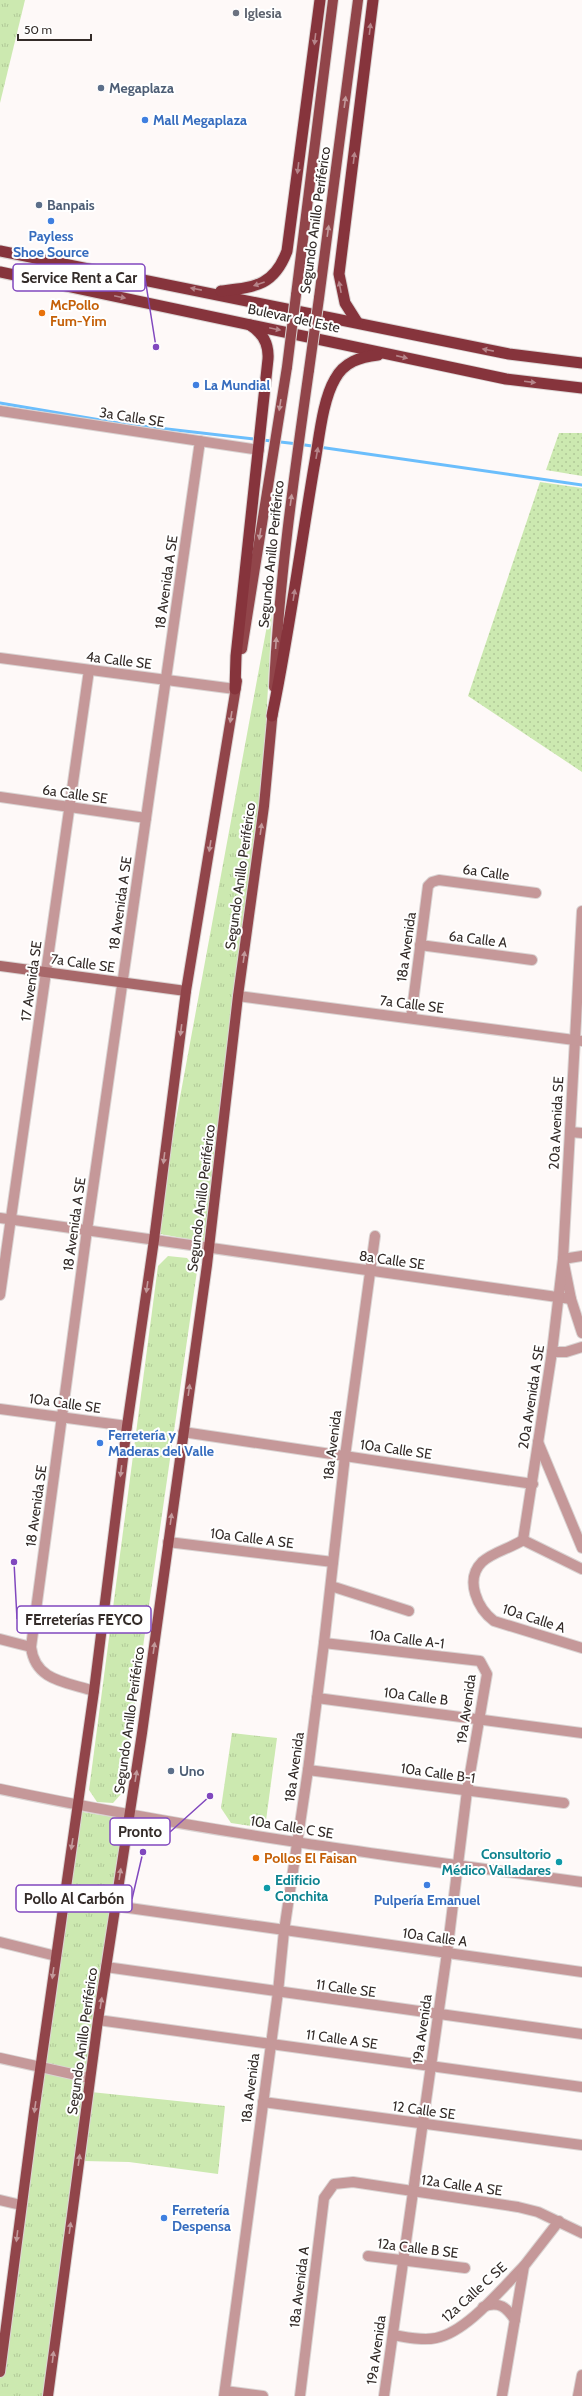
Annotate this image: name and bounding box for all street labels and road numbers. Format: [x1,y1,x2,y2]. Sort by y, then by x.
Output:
street label: Segundo Anillo Periférico [296,145,334,295]
street label: Bulevar del Este [246,299,342,337]
street label: 3a Calle SE [98,403,166,431]
street label: Segundo Anillo Periférico [254,479,288,629]
street label: 18 Avenida A SE [151,534,182,630]
street label: 4a Calle SE [85,647,153,673]
street label: 6a Calle SE [41,780,109,808]
street label: Segundo Anillo Periférico [221,801,259,951]
street label: 18 Avenida A SE [105,855,136,951]
street label: 6a Calle [462,860,510,884]
street label: 18a Avenida [392,911,420,983]
street label: 6a Calle A [448,926,509,952]
street label: 17 Avenida SE [16,939,46,1022]
street label: 7a Calle SE [50,950,116,976]
street label: 7a Calle SE [379,991,445,1017]
street label: 20a Avenida SE [545,1076,567,1170]
street label: Segundo Anillo Periférico [183,1123,219,1273]
street label: 18 Avenida A SE [59,1176,90,1272]
street label: 8a Calle SE [358,1246,426,1274]
street label: 20a Avenida A SE [514,1343,548,1450]
street label: 10a Calle SE [28,1389,102,1417]
street label: 18a Avenida [319,1409,345,1481]
street label: 10a Calle SE [359,1435,433,1463]
street label: 18 Avenida SE [21,1464,51,1548]
street label: 10a Calle A SE [209,1524,295,1552]
street label: 10a Calle A [500,1599,568,1637]
street label: 10a Calle A-1 [369,1625,445,1653]
street label: Segundo Anillo Periférico [110,1645,148,1795]
street label: 19a Avenida [452,1673,480,1745]
street label: 10a Calle B [383,1683,449,1709]
street label: 18a Avenida [280,1731,308,1803]
street label: 10a Calle B-1 [400,1759,476,1787]
street label: 10a Calle C SE [249,1812,335,1843]
street label: 10a Calle A [402,1924,469,1950]
street label: Segundo Anillo Periférico [63,1966,101,2116]
street label: 11 Calle SE [315,1975,377,2001]
street label: 19a Avenida [408,1993,436,2065]
street label: 11 Calle A SE [305,2025,379,2053]
street label: 18a Avenida [237,2052,263,2124]
street label: 12 Calle SE [391,2097,457,2123]
street label: 12a Calle A SE [420,2170,504,2200]
street label: 12a Calle B SE [376,2234,460,2262]
street label: 18a Avenida A [285,2245,313,2329]
street label: 12a Calle C SE [438,2258,511,2326]
street label: 19a Avenida [362,2314,390,2386]

